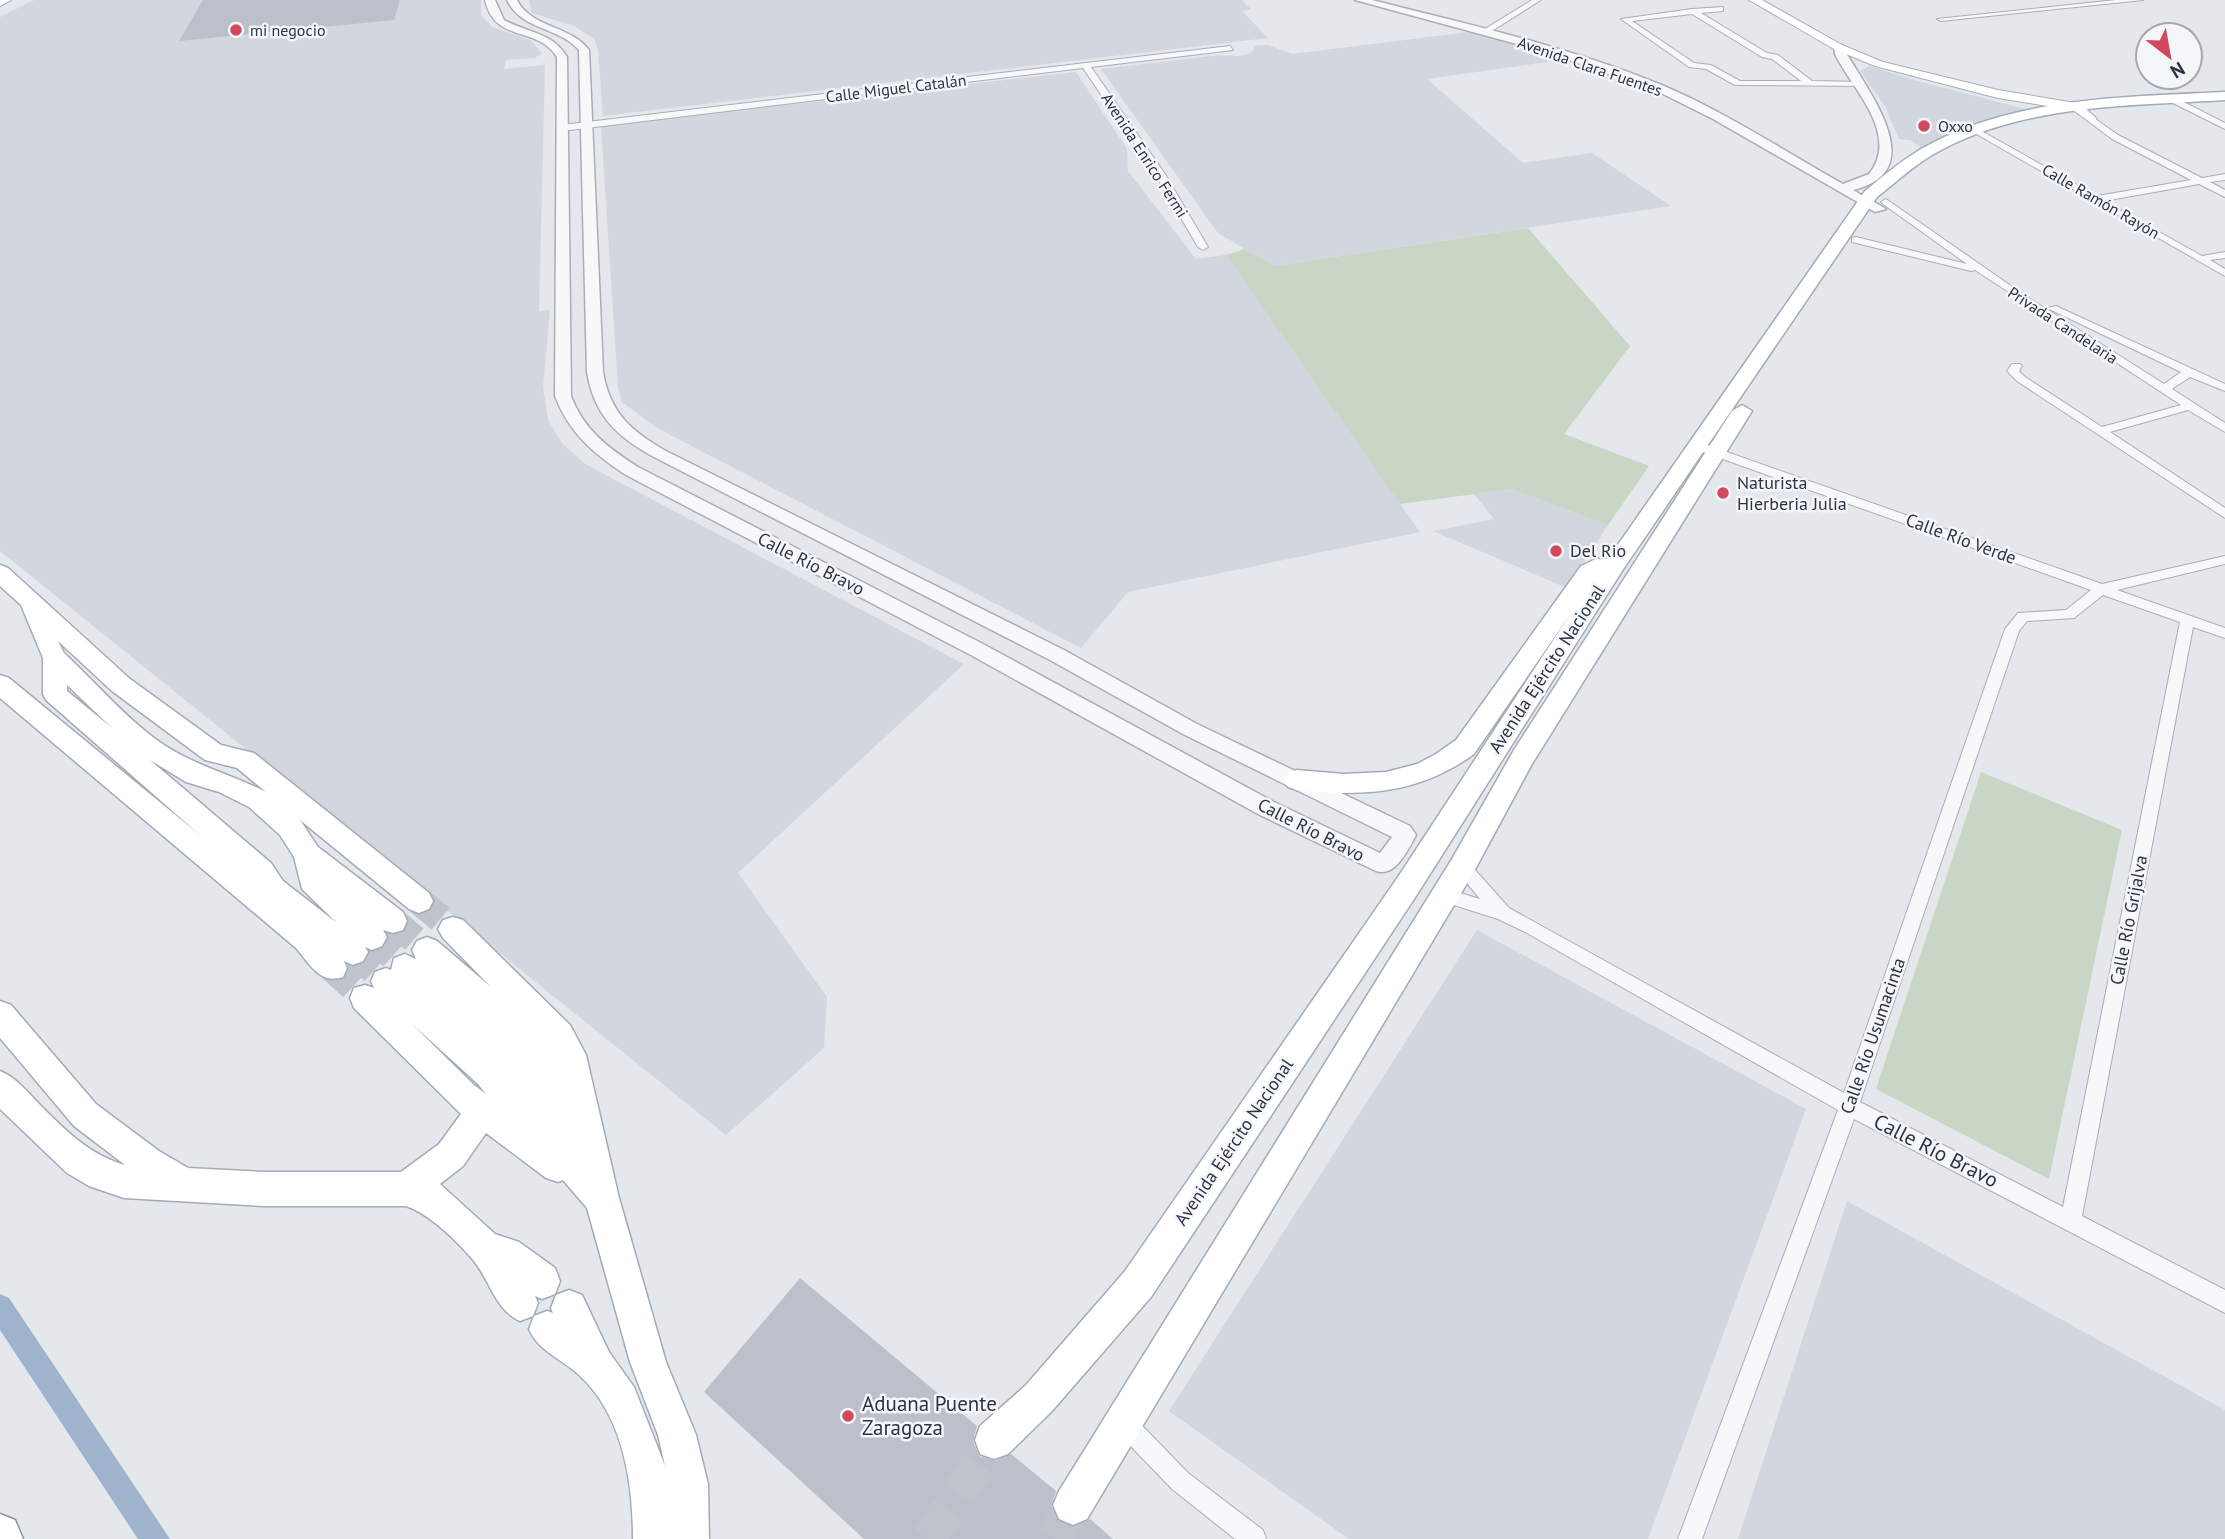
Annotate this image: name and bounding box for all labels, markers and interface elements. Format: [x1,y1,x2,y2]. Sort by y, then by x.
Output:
place label: mi negocio [250,20,326,40]
north arrow [2134,21,2204,91]
marker: mi negocio [228,22,244,38]
street label: Avenida Clara Fuentes [1515,32,1665,100]
text: N [2166,57,2189,84]
street label: Calle Miguel Catalán [825,69,967,107]
street label: Avenida Enrico Fermi [1097,89,1193,221]
place label: Oxxo [1938,116,1973,136]
marker: Oxxo [1916,118,1932,134]
street label: Calle Ramón Rayón [2039,159,2163,243]
street label: Privada Candelaria [2004,282,2122,368]
place label: Naturista Hierberia Julia [1737,471,1847,515]
marker: Naturista Hierberia Julia [1715,485,1731,501]
street label: Calle Río Verde [1903,508,2020,569]
street label: Calle Río Bravo [754,527,869,600]
place label: Del Rio [1570,539,1626,562]
marker: Del Rio [1548,543,1564,559]
street label: Avenida Ejército Nacional [1483,580,1610,757]
street label: Calle Río Bravo [1254,793,1369,866]
street label: Calle Río Grijalva [2105,853,2152,987]
street label: Calle Río Usumacinta [1835,955,1910,1117]
street label: Avenida Ejército Nacional [1169,1053,1298,1230]
street label: Calle Río Bravo [1869,1108,2003,1194]
place label: Aduana Puente Zaragoza [862,1390,997,1441]
marker: Aduana Puente Zaragoza [840,1408,856,1424]

